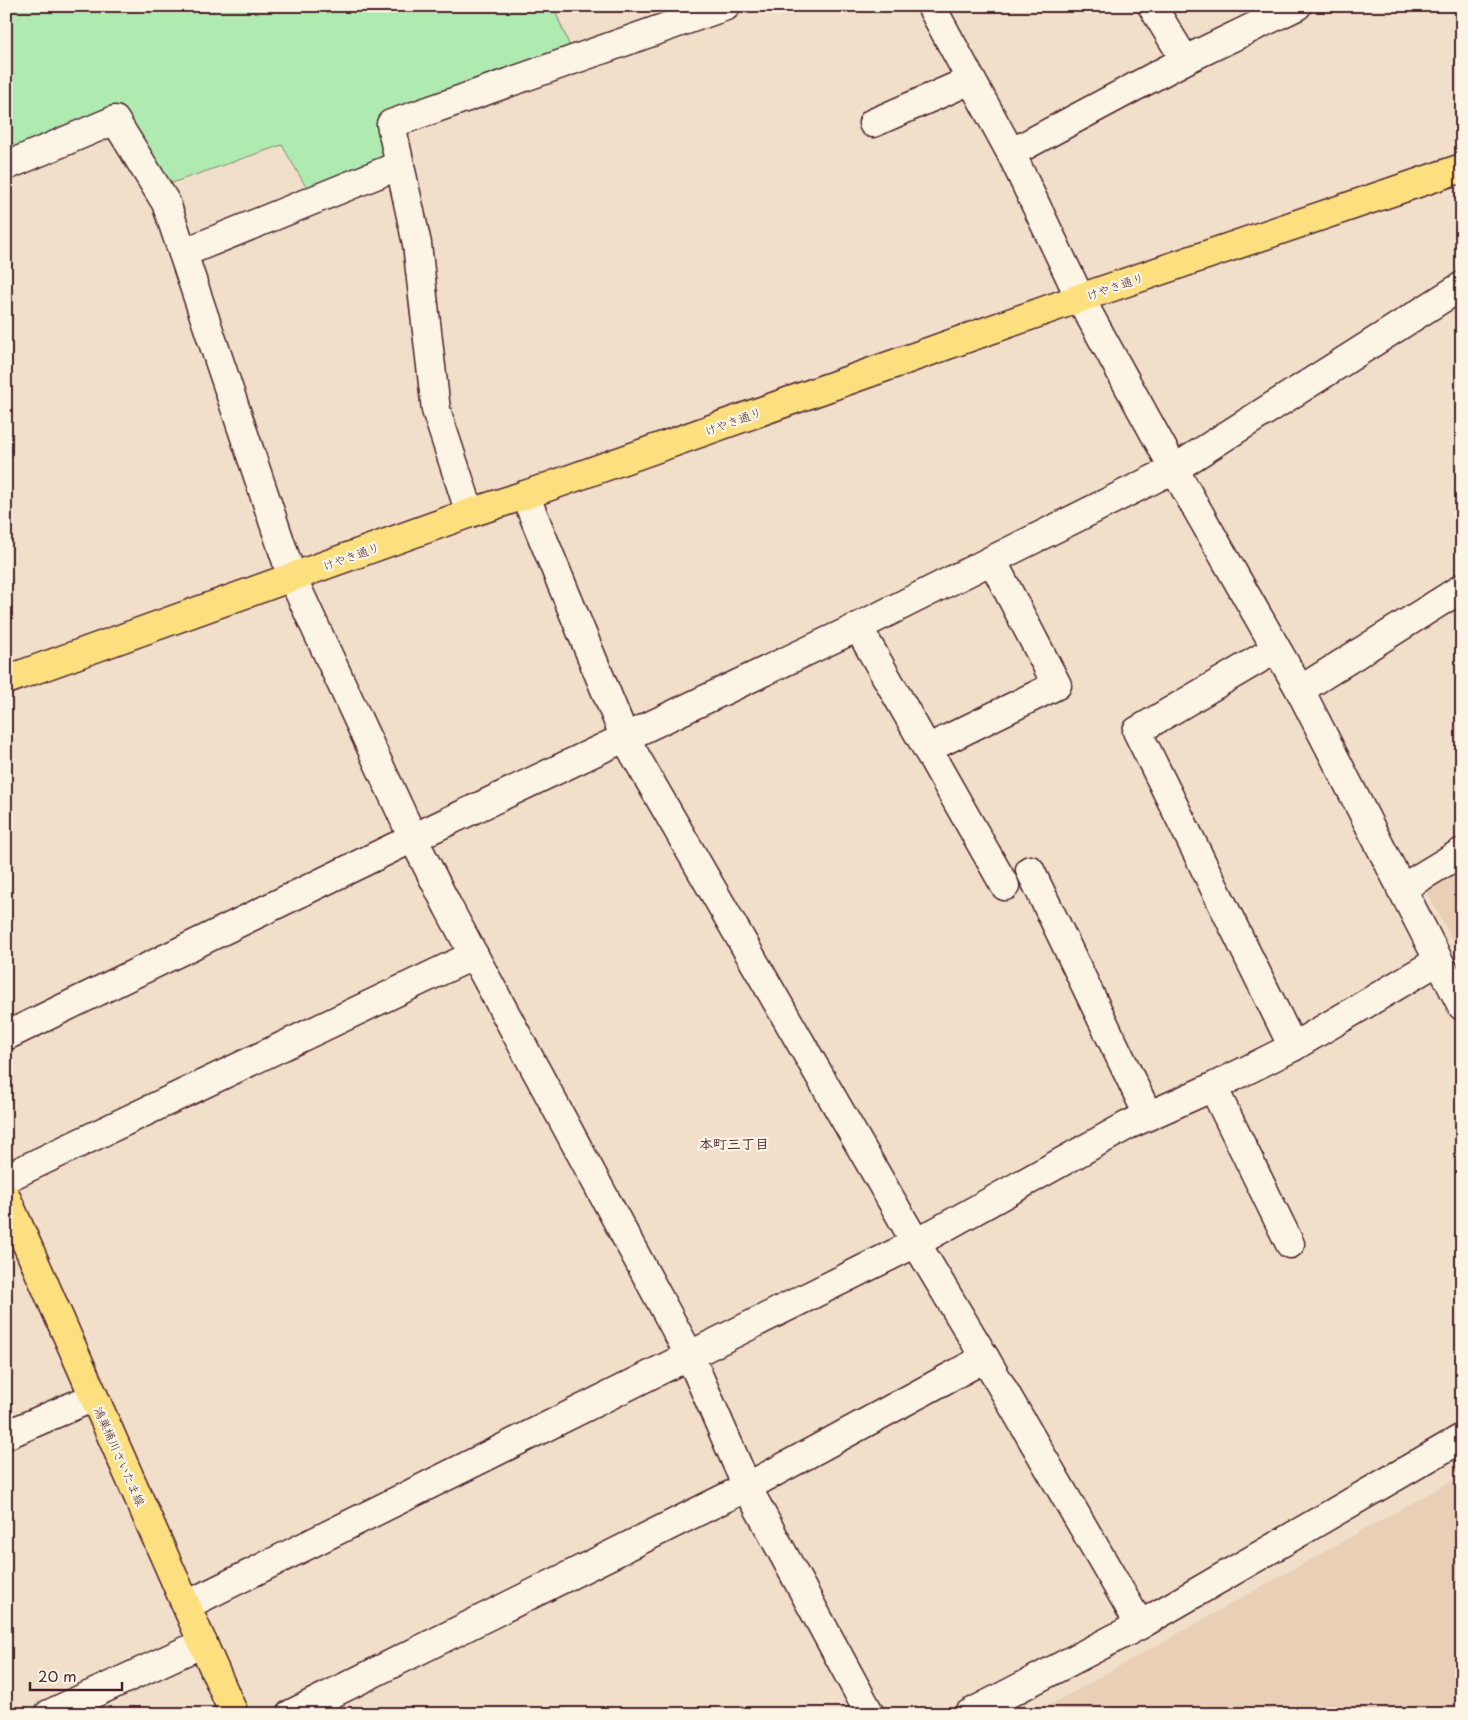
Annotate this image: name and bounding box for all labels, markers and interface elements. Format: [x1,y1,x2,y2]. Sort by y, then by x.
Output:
street label: けやき通り [1084,268,1146,304]
street label: けやき通り [702,402,764,440]
street label: けやき通り [320,537,382,575]
district label: 本町三丁目 [699,1133,769,1154]
street label: 鴻巣桶川さいたま線 [90,1403,150,1509]
scale bar [30,1660,122,1692]
text: 20 m [38,1664,77,1687]

